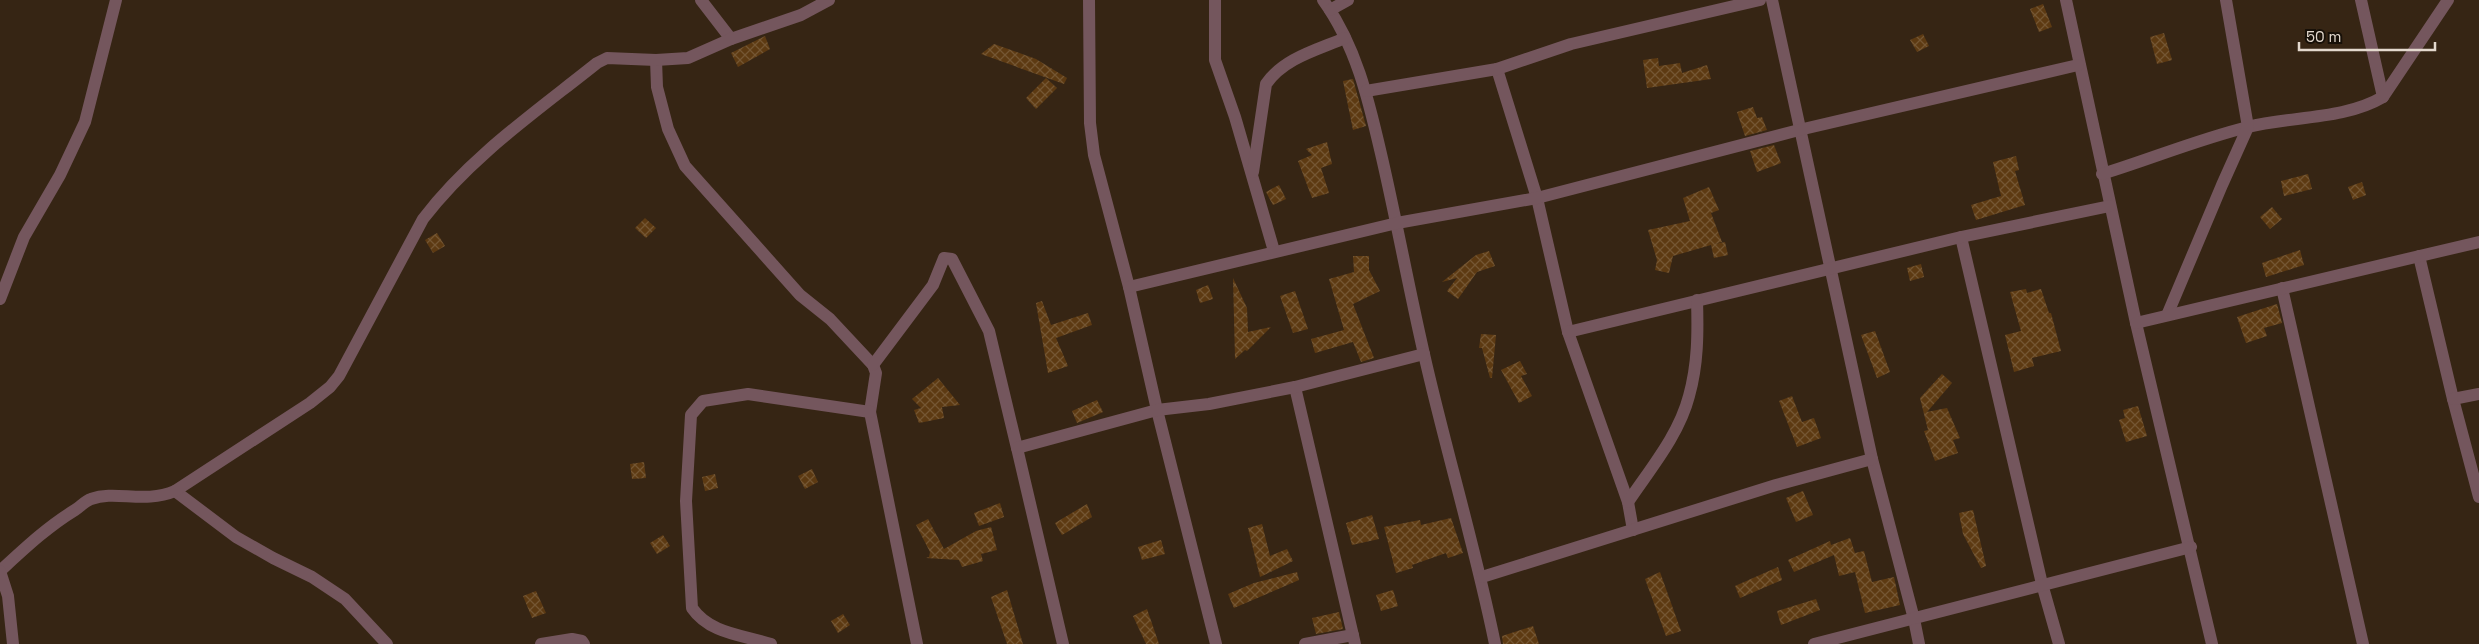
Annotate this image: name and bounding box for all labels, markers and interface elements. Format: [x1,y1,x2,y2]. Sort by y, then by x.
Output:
scale bar [2299,20,2435,52]
text: 50 m [2306,27,2341,46]

